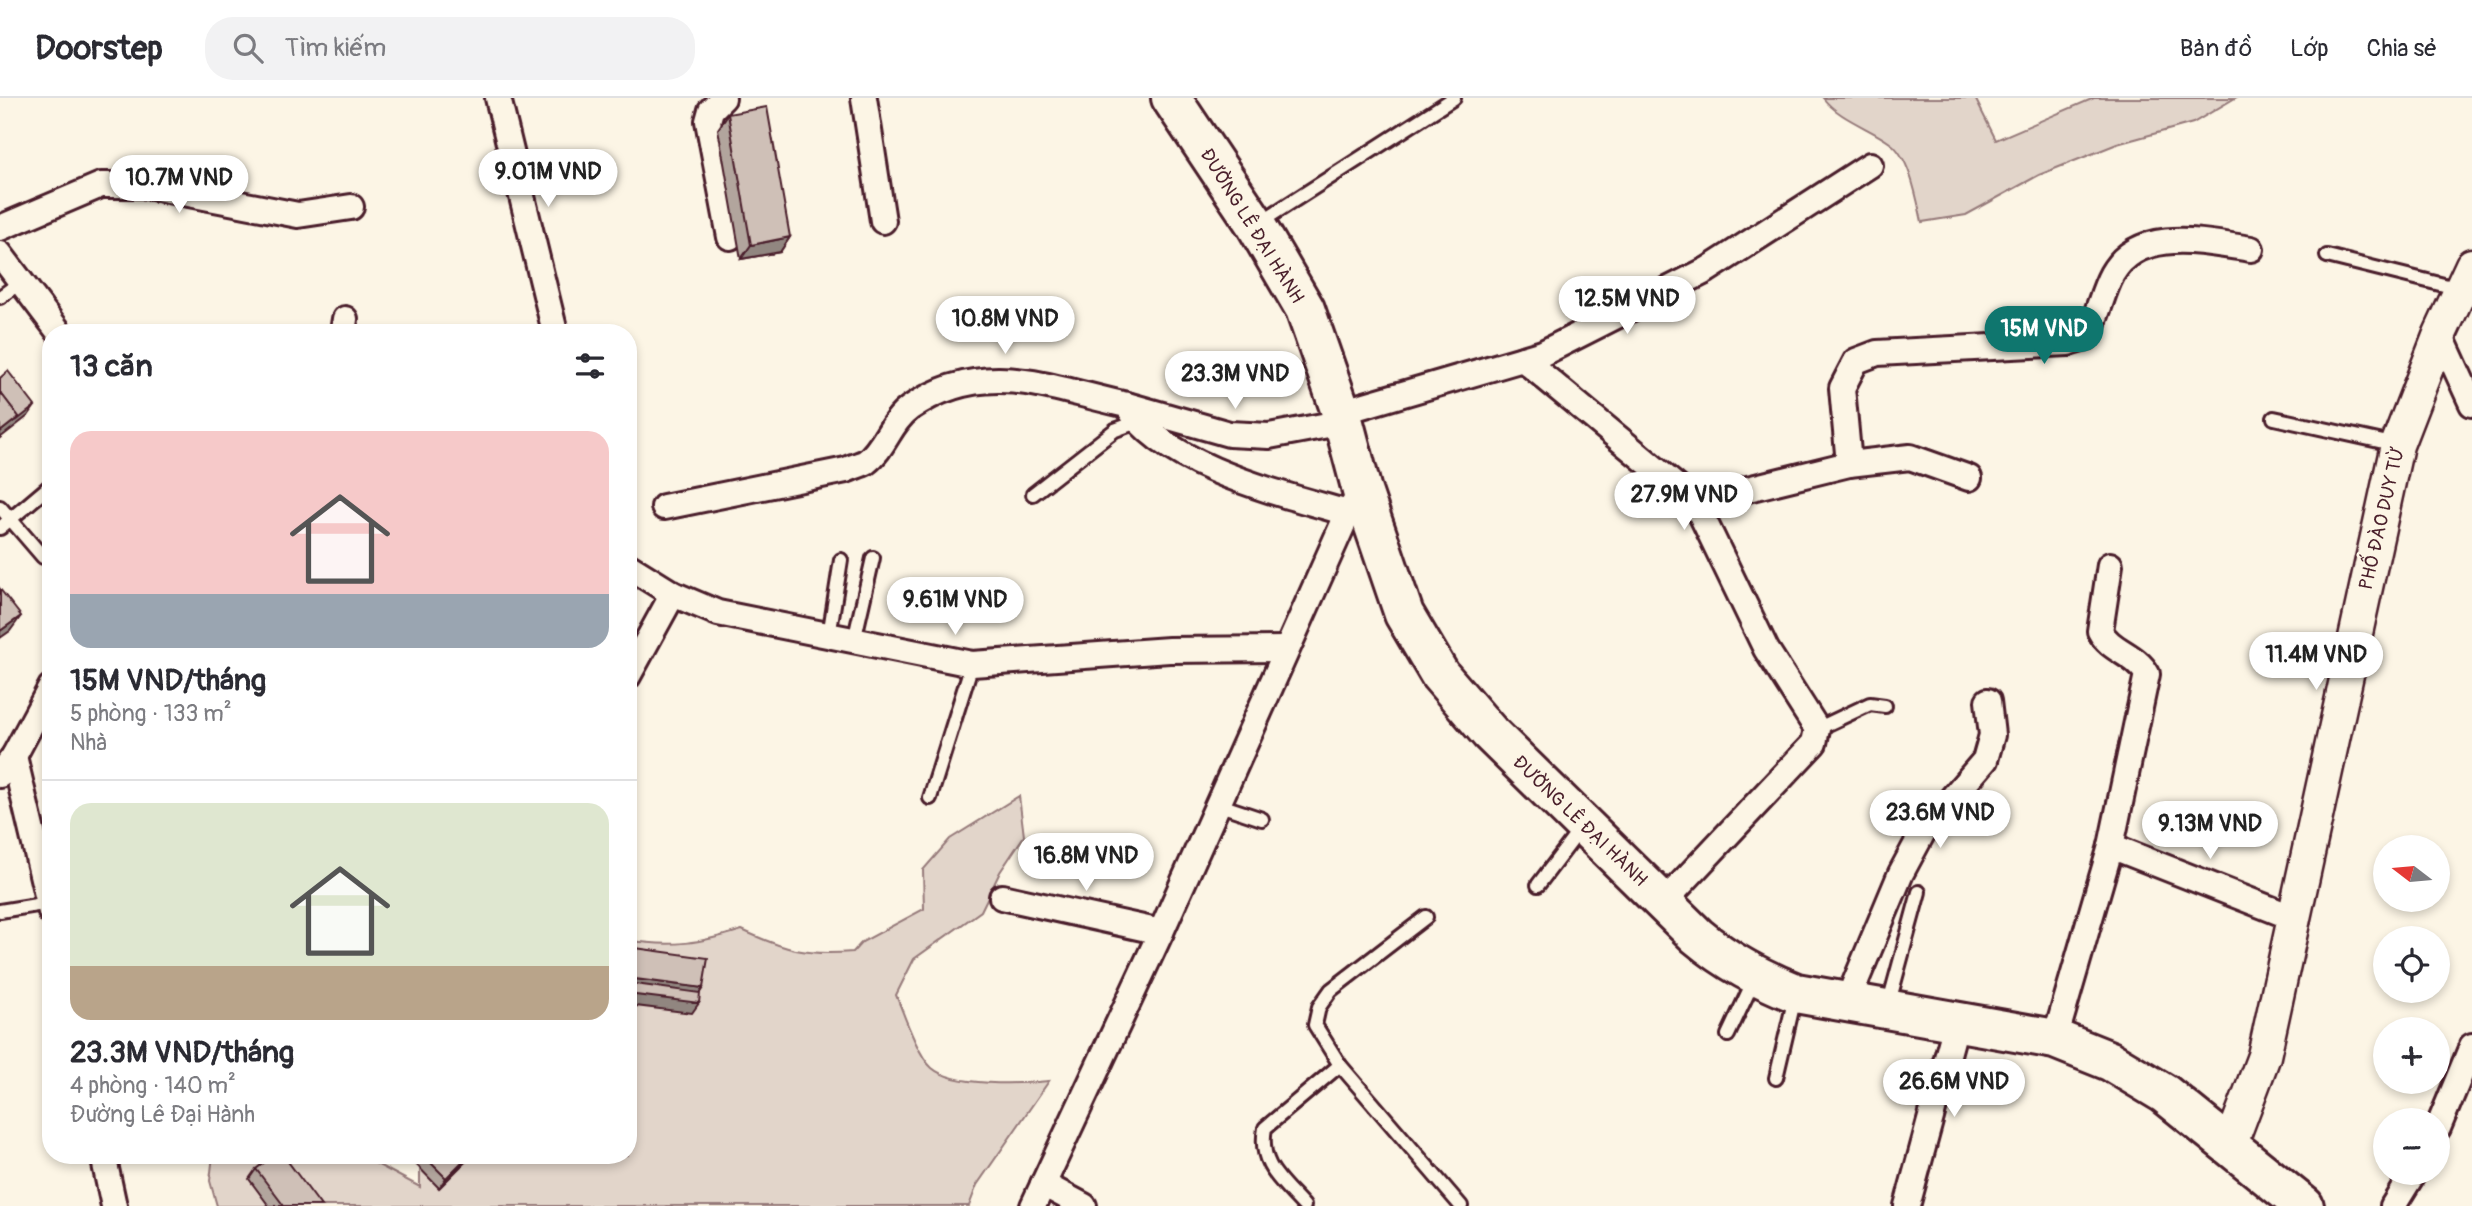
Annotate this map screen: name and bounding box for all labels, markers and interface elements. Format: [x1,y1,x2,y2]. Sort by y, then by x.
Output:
search box [205,17,695,80]
text: Doorstep [35,28,163,69]
icon: search [229,29,267,67]
text: Tìm kiếm [285,32,386,64]
text: Bản đồ [2180,34,2252,63]
text: Lớp [2290,34,2329,63]
text: Chia sẻ [2367,34,2437,63]
street label: ĐƯỜNG LÊ ĐẠI HÀNH [1195,144,1309,308]
pin: 9.01M VND [468,150,628,209]
pin: 10.7M VND [99,156,259,215]
text: 9.01M VND [495,157,601,186]
text: 10.7M VND [125,163,233,192]
pin: 12.5M VND [1547,276,1707,336]
text: 12.5M VND [1575,284,1679,313]
pin: 10.8M VND [925,296,1085,356]
text: 10.8M VND [952,304,1058,333]
pin: 15M VND [1979,306,2109,366]
text: 15M VND [2001,314,2087,343]
icon: filters [571,347,609,385]
text: 13 căn [70,348,153,385]
pin: 23.3M VND [1155,352,1315,411]
text: 23.3M VND [1181,359,1289,388]
street label: PHỐ ĐÀO DUY TỪ [2352,443,2410,592]
pin: 27.9M VND [1604,472,1764,532]
icon: home [277,476,403,602]
text: 27.9M VND [1630,480,1738,509]
pin: 9.61M VND [875,578,1035,637]
text: 9.61M VND [903,585,1007,614]
pin: 11.4M VND [2236,632,2396,692]
text: 11.4M VND [2265,640,2367,669]
text: 15M VND/tháng [70,662,266,699]
text: 5 phòng · 133 m² [70,699,232,728]
text: Nhà [70,728,107,757]
street label: ĐƯỜNG LÊ ĐẠI HÀNH [1508,750,1652,892]
pin: 23.6M VND [1860,790,2020,850]
text: 23.6M VND [1886,798,1994,827]
pin: 9.13M VND [2130,802,2290,861]
text: 9.13M VND [2158,809,2262,838]
pin: 16.8M VND [1006,834,1166,893]
north arrow [2373,835,2450,912]
map controls [2373,835,2450,1185]
text: 16.8M VND [1034,841,1138,870]
icon: home [277,848,403,974]
button: locate [2373,926,2450,1003]
button: + [2373,1017,2450,1094]
text: 23.3M VND/tháng [70,1034,294,1071]
pin: 26.6M VND [1874,1060,2034,1119]
text: 26.6M VND [1899,1067,2009,1096]
text: 4 phòng · 140 m² [70,1071,236,1100]
text: Đường Lê Đại Hành [70,1100,255,1129]
button: − [2373,1108,2450,1185]

